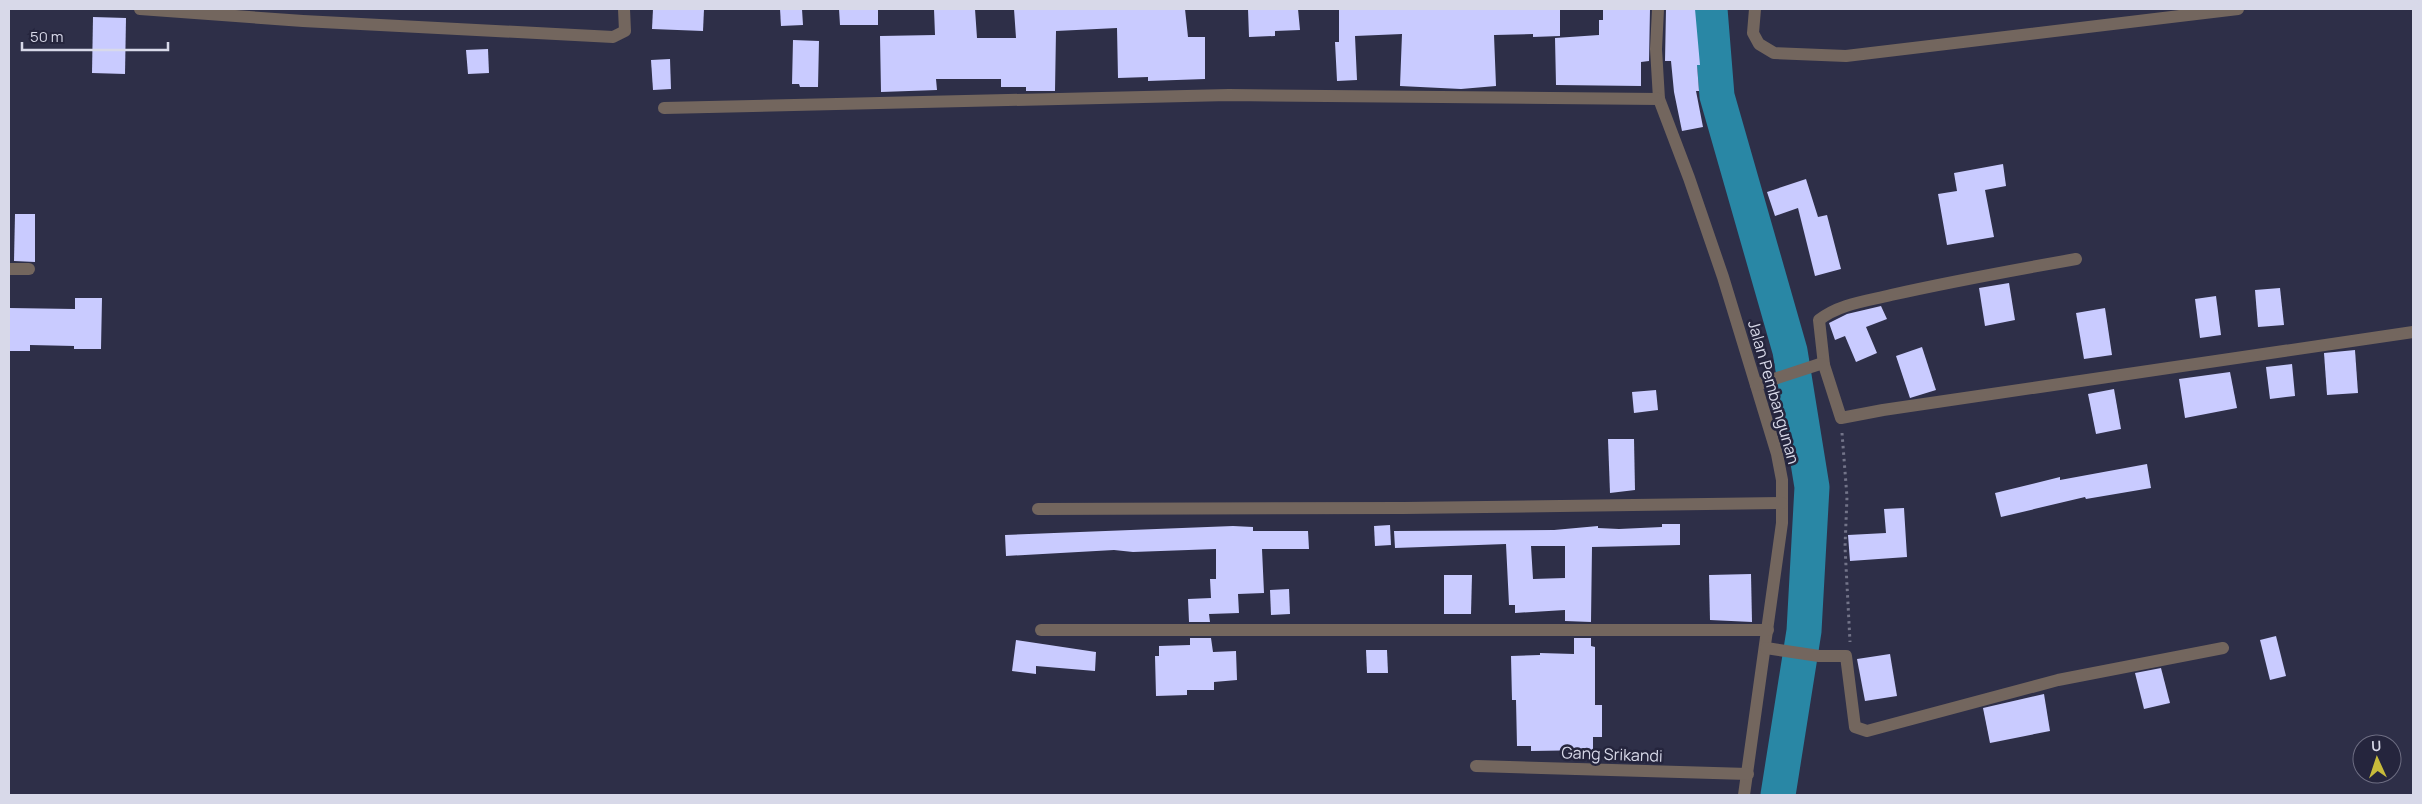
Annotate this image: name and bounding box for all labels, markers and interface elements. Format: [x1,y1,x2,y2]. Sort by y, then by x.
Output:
scale bar [22,20,169,52]
text: 50 m [30,26,64,47]
street label: Jalan Pembangunan [1743,318,1805,466]
north arrow [2352,734,2402,784]
text: U [2371,736,2382,755]
street label: Gang Srikandi [1561,741,1663,767]

